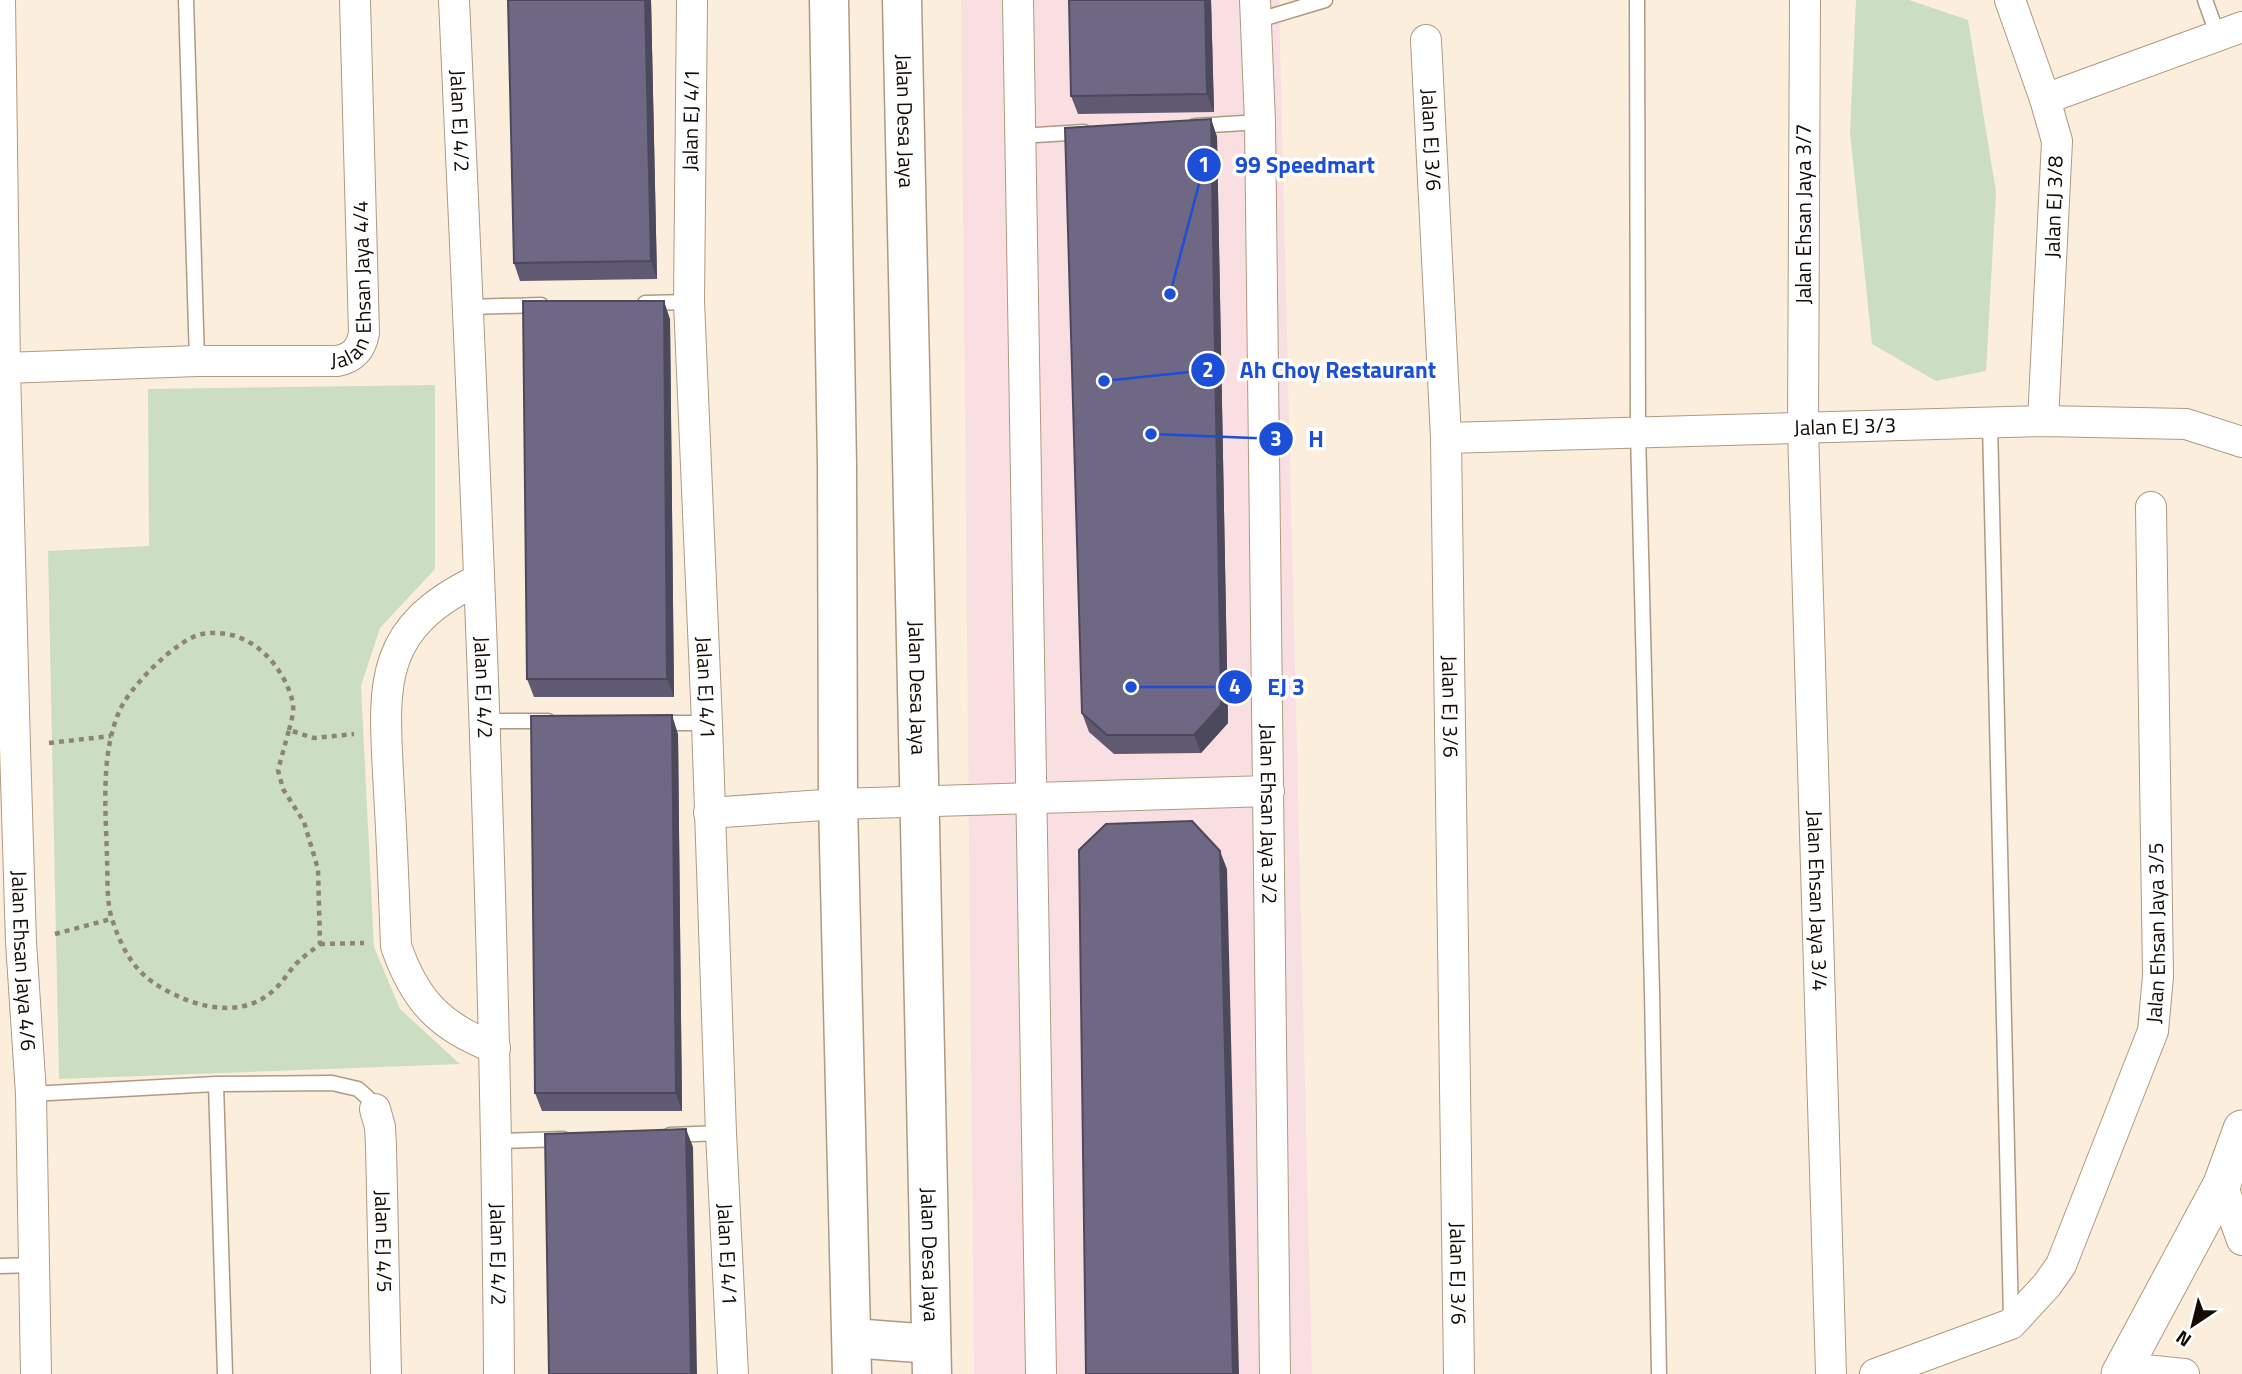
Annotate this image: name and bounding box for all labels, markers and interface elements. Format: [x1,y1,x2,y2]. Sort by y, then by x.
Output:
street label: Jalan Desa Jaya [888,54,923,189]
street label: Jalan EJ 4/2 [442,69,479,173]
street label: Jalan EJ 4/1 [673,69,707,171]
street label: Jalan EJ 3/6 [1413,88,1451,192]
street label: Jalan Ehsan Jaya 3/7 [1787,124,1819,304]
callout: 99 Speedmart [1186,143,1389,187]
text: 99 Speedmart [1235,147,1375,182]
text: 1 [1198,148,1210,180]
street label: Jalan EJ 3/8 [2035,155,2071,259]
street label: Jalan Ehsan Jaya 4/4 [330,200,379,376]
callout: Ah Choy Restaurant [1191,348,1450,392]
text: Ah Choy Restaurant [1240,352,1436,387]
text: 2 [1202,353,1214,385]
street label: Jalan EJ 3/3 [1793,408,1896,443]
callout: H [1259,417,1337,461]
text: H [1308,421,1324,456]
text: 3 [1270,422,1282,454]
street label: Jalan Desa Jaya [901,620,935,756]
street label: Jalan EJ 4/2 [466,636,502,739]
street label: Jalan EJ 4/1 [688,636,725,739]
street label: Jalan EJ 3/6 [1434,655,1467,758]
callout: EJ 3 [1218,665,1318,709]
text: EJ 3 [1267,669,1305,704]
text: 4 [1229,670,1241,702]
street label: Jalan Ehsan Jaya 3/2 [1252,723,1286,904]
street label: Jalan Ehsan Jaya 3/4 [1799,810,1837,992]
street label: Jalan Ehsan Jaya 3/5 [2137,842,2173,1025]
street label: Jalan Ehsan Jaya 4/6 [4,870,45,1052]
street label: Jalan Desa Jaya [913,1187,948,1322]
street label: Jalan EJ 4/5 [367,1190,401,1293]
street label: Jalan EJ 4/1 [710,1202,747,1306]
street label: Jalan EJ 4/2 [482,1203,515,1306]
street label: Jalan EJ 3/6 [1442,1222,1475,1325]
north arrow [2158,1290,2228,1360]
text: N [2169,1324,2197,1355]

